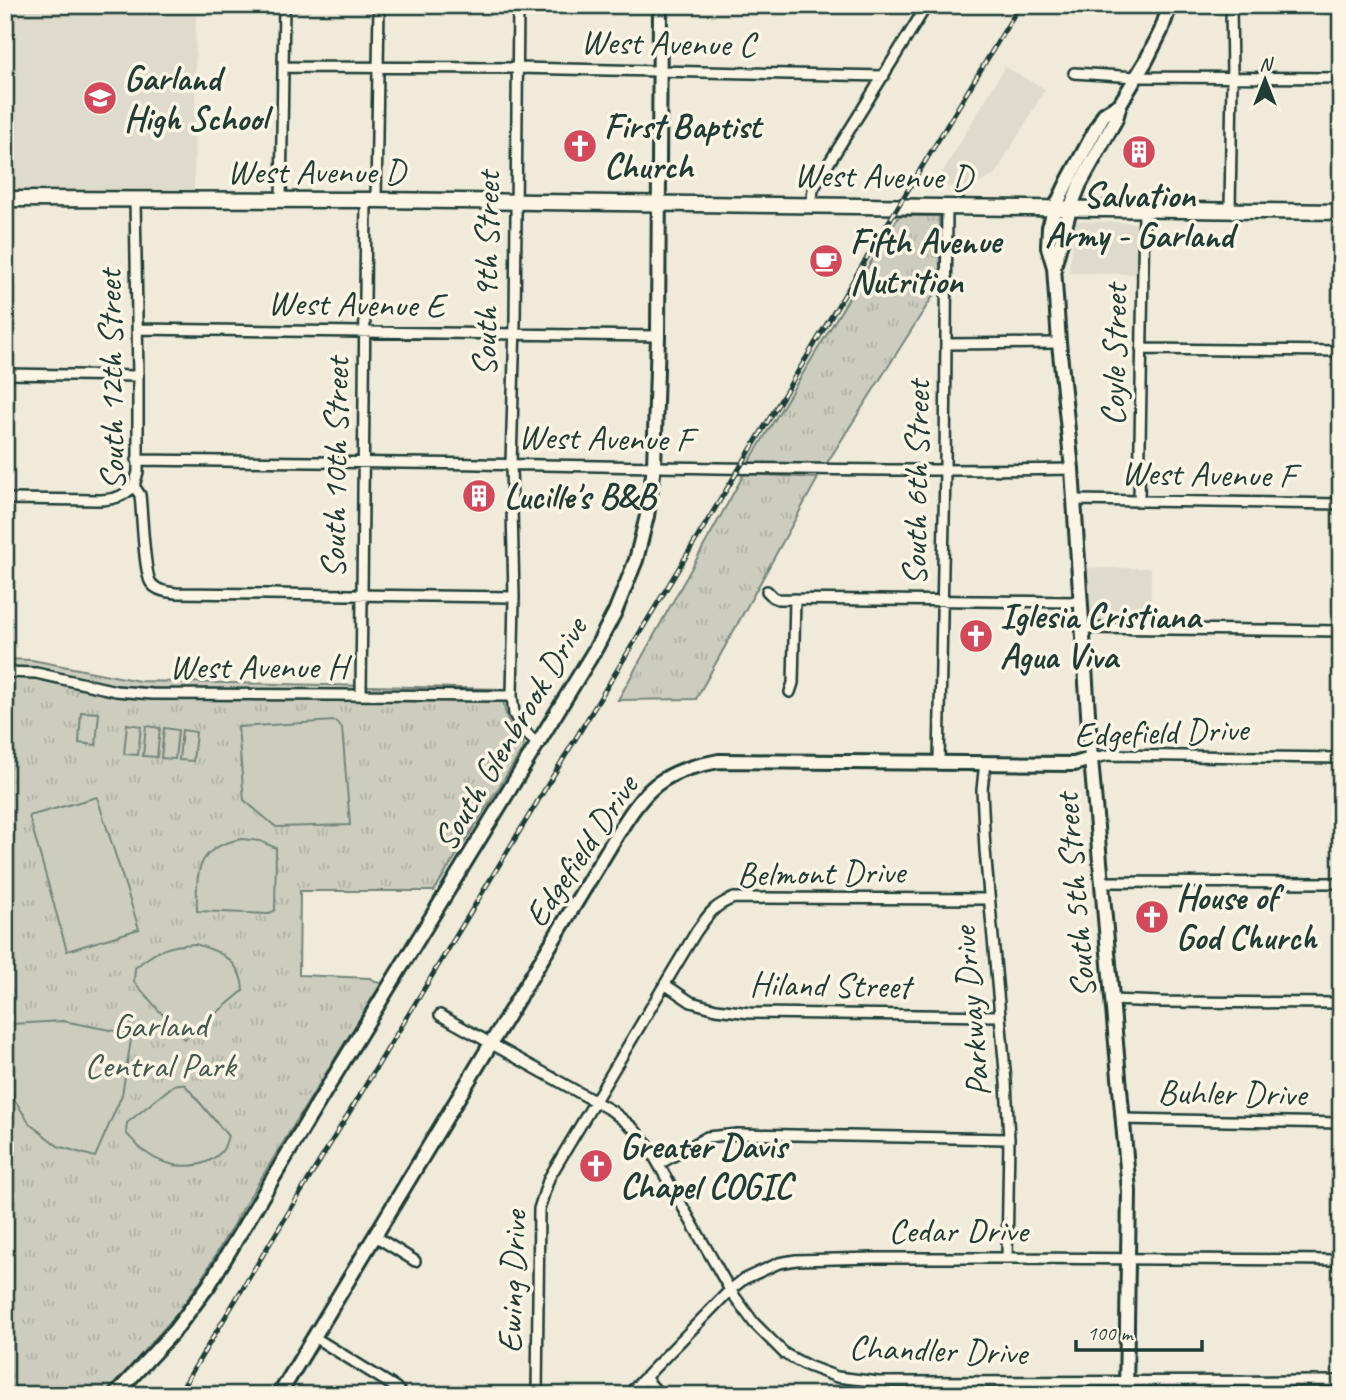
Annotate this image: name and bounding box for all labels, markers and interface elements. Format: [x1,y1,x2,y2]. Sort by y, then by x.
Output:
street label: West Avenue C [580,19,759,67]
north arrow [1230,46,1300,116]
text: N [1259,52,1274,76]
place label: Garland High School [124,56,274,141]
school or university icon: Garland High School [81,79,119,117]
place label: First Baptist Church [604,104,764,189]
church icon: First Baptist Church [561,127,599,165]
building icon: Salvation Army - Garland [1120,133,1158,171]
street label: West Avenue D [227,149,408,194]
street label: West Avenue D [794,152,975,200]
street label: South 9th Street [462,168,510,377]
place label: Salvation Army - Garland [1045,173,1239,258]
place label: Fifth Avenue Nutrition [850,219,1004,304]
cafe icon: Fifth Avenue Nutrition [807,242,845,280]
street label: South 12th Street [87,266,135,491]
street label: West Avenue E [267,280,449,328]
street label: Coyle Street [1090,280,1138,426]
street label: South 10th Street [311,354,359,579]
street label: South 6th Street [892,377,940,586]
street label: West Avenue F [518,414,699,462]
street label: West Avenue F [1121,450,1302,498]
place label: Lucille's B&B [504,474,658,519]
building icon: Lucille's B&B [460,477,498,515]
place label: Iglesia Cristiana Agua Viva [1000,594,1204,679]
street label: South Glenbrook Drive [423,607,599,859]
church icon: Iglesia Cristiana Agua Viva [957,617,995,655]
street label: West Avenue H [169,644,352,689]
street label: Edgefield Drive [1073,706,1251,758]
street label: Edgefield Drive [514,764,650,936]
street label: South 5th Street [1043,788,1106,1000]
street label: Belmont Drive [737,849,908,897]
place label: House of God Church [1176,875,1318,960]
church icon: House of God Church [1133,898,1171,936]
street label: Parkway Drive [941,923,1001,1099]
street label: Hiland Street [749,961,915,1009]
park label: Garland Central Park [85,1003,238,1088]
street label: Buhler Drive [1157,1069,1309,1117]
place label: Greater Davis Chapel COGIC [620,1124,797,1209]
church icon: Greater Davis Chapel COGIC [577,1147,615,1185]
street label: Ewing Drive [487,1207,537,1354]
street label: Cedar Drive [888,1208,1030,1253]
scale bar [1076,1309,1202,1353]
text: 100 m [1087,1320,1134,1346]
street label: Chandler Drive [848,1324,1030,1376]

